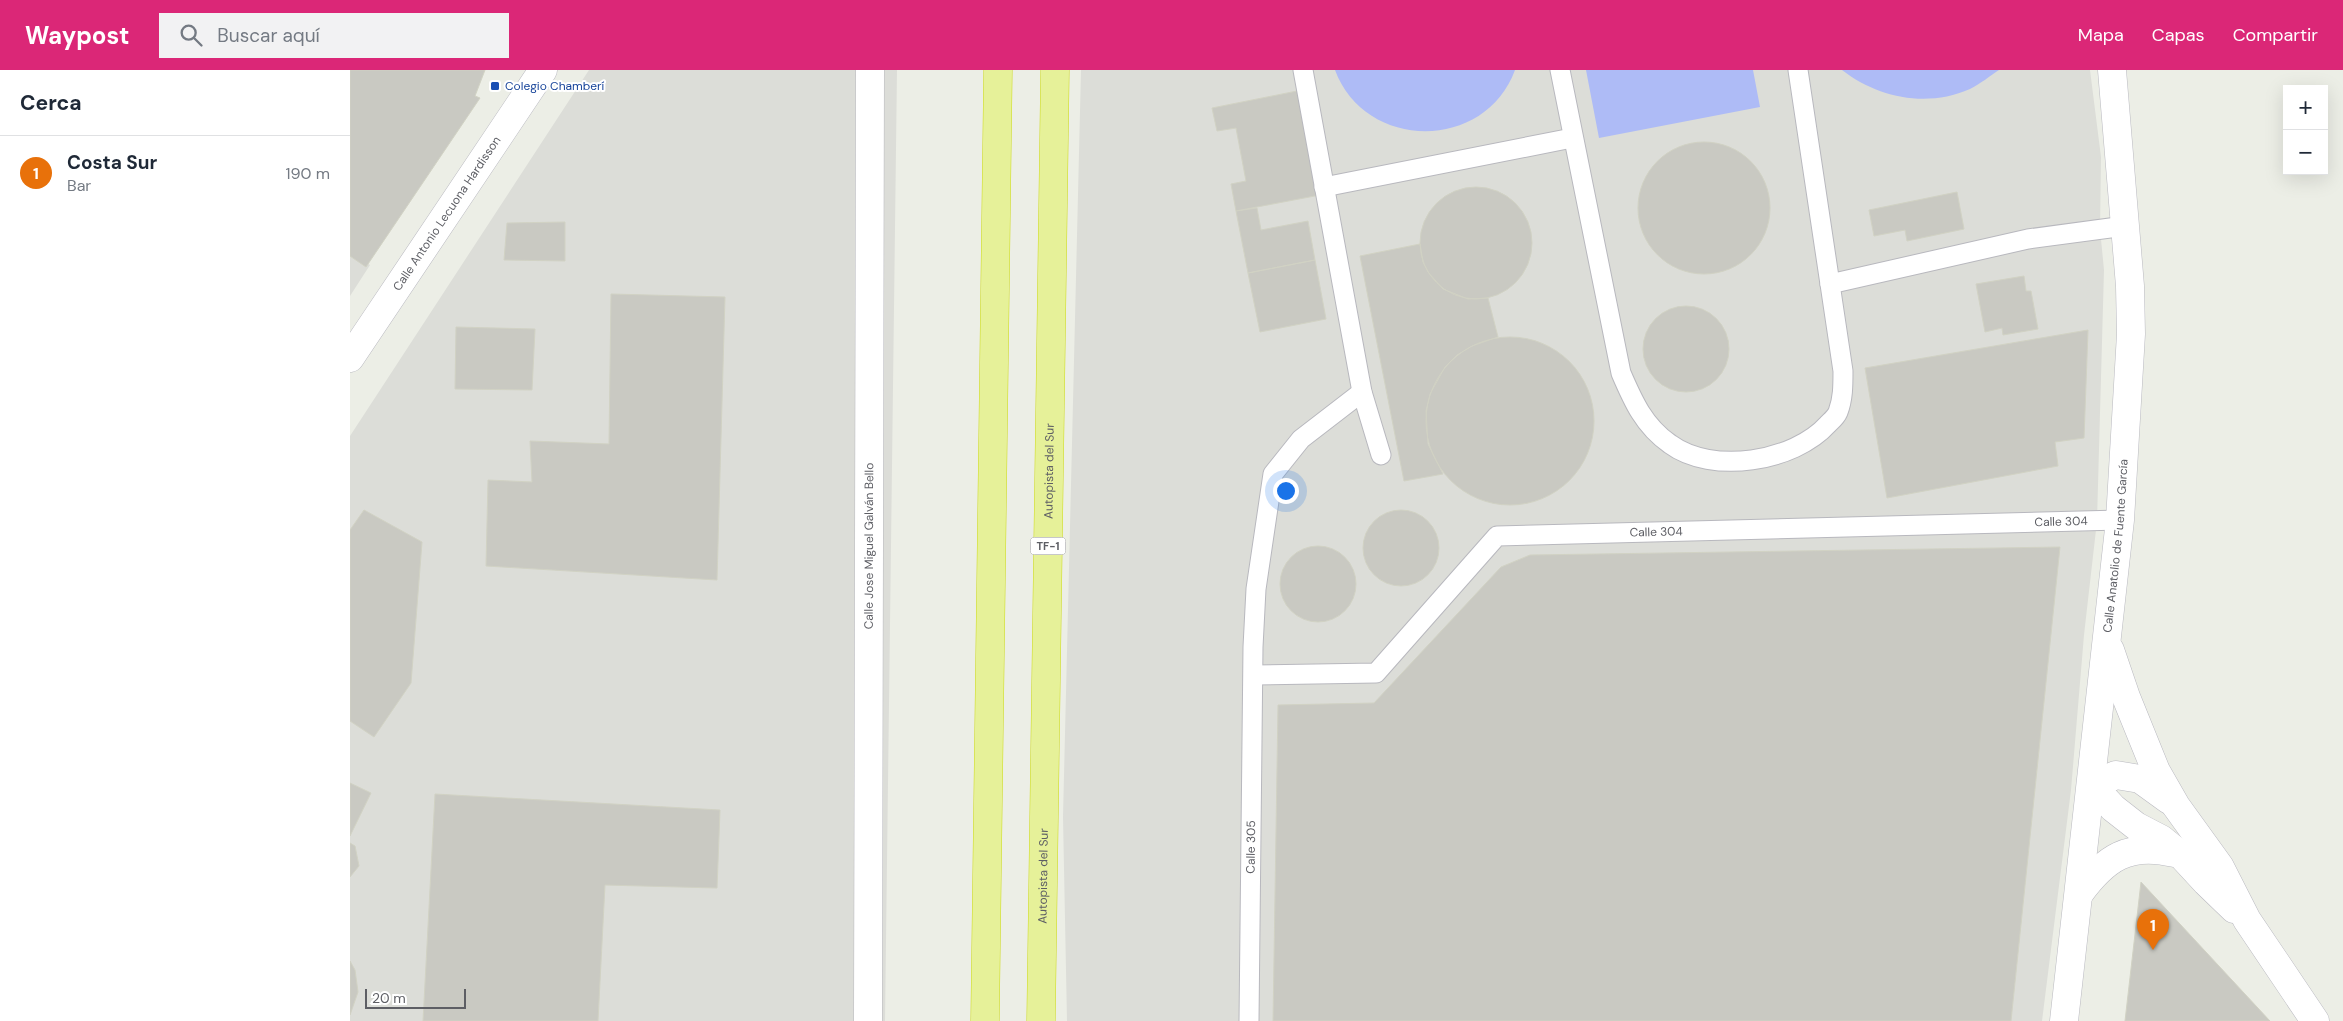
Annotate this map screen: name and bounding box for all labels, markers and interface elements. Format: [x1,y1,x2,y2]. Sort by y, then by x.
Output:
search box [159,13,509,58]
text: Waypost [25,20,129,51]
icon: search [177,21,205,49]
text: Buscar aquí [217,23,320,48]
text: Mapa [2078,23,2124,47]
text: Capas [2152,23,2205,47]
text: Compartir [2233,23,2318,47]
place label: Colegio Chamberí [505,78,605,94]
marker: Colegio Chamberí [489,80,501,92]
map controls [2283,85,2328,175]
button: + [2283,85,2328,130]
text: Cerca [20,89,82,117]
button: − [2283,130,2328,175]
street label: Calle Antonio Lecuona Hardisson [389,133,505,294]
text: Costa Sur [67,150,157,175]
text: 1 [33,163,39,184]
text: 190 m [286,163,330,184]
text: Bar [67,175,91,196]
street label: Autopista del Sur [1040,423,1058,519]
street label: Calle Anatolio de Fuente García [2099,459,2132,634]
street label: Calle Jose Miguel Galván Bello [861,463,877,629]
your location [1273,478,1299,504]
street label: Calle 304 [2034,513,2088,530]
street label: Calle 304 [1629,523,1683,541]
road number: TF-1 [1030,538,1066,554]
street label: Calle 305 [1243,820,1259,874]
street label: Autopista del Sur [1034,828,1052,924]
pin: 1 [2137,909,2169,950]
scale bar [365,986,466,1009]
text: 20 m [372,989,406,1007]

